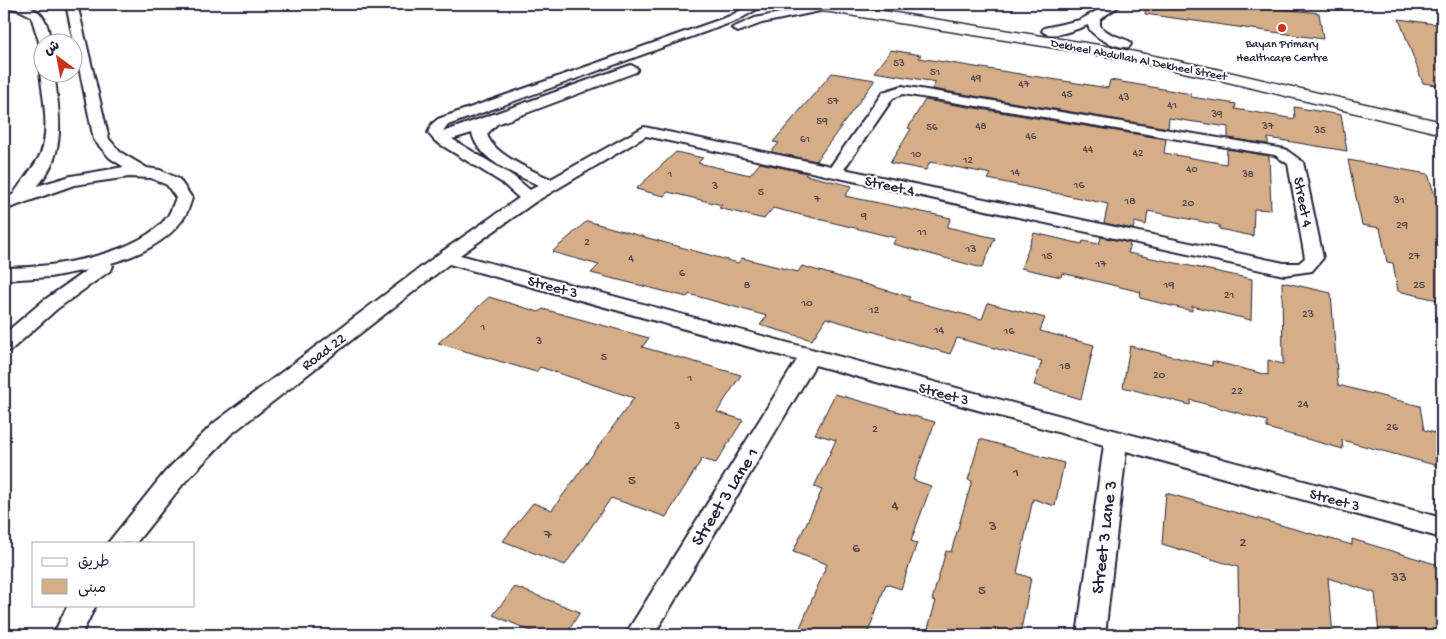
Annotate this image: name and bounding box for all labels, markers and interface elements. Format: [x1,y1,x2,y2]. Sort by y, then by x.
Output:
marker: Bayan Primary Healthcare Centre [1276,22,1288,34]
north arrow [32,32,82,82]
street label: Dekheel Abdullah Al Dekheel Street [1048,37,1229,85]
text: ش [41,38,63,60]
place label: Bayan Primary Healthcare Centre [1236,38,1329,66]
house number: 53 [893,58,905,70]
house number: 51 [930,67,940,79]
house number: 49 [971,73,982,85]
house number: 47 [1019,79,1030,91]
house number: 45 [1062,89,1073,101]
house number: 43 [1119,92,1130,104]
house number: 57 [827,96,839,108]
house number: 41 [1167,100,1177,112]
house number: 39 [1210,109,1223,121]
house number: 59 [816,116,828,128]
house number: 48 [975,121,987,133]
house number: 37 [1261,121,1274,133]
house number: 56 [926,122,938,134]
house number: 35 [1313,125,1326,137]
house number: 46 [1026,131,1037,143]
house number: 61 [800,134,810,146]
house number: 44 [1083,144,1094,156]
house number: 42 [1133,148,1144,160]
house number: 10 [910,149,921,161]
house number: 12 [962,155,974,167]
house number: 40 [1186,164,1198,176]
house number: 14 [1009,167,1021,179]
house number: 1 [667,169,672,181]
house number: 38 [1241,169,1254,181]
street label: Street 4 [863,173,916,201]
street label: Street 4 [1288,176,1316,229]
house number: 16 [1073,179,1085,193]
house number: 3 [711,180,718,194]
house number: 5 [758,186,764,200]
house number: 7 [813,193,821,207]
house number: 31 [1392,194,1405,208]
house number: 18 [1123,195,1136,209]
house number: 20 [1182,197,1195,211]
house number: 9 [860,210,867,224]
house number: 29 [1396,219,1408,233]
house number: 11 [916,226,927,240]
house number: 2 [584,236,590,250]
house number: 13 [964,243,977,257]
house number: 15 [1040,250,1053,264]
house number: 27 [1408,250,1421,264]
house number: 4 [628,252,634,266]
house number: 17 [1094,258,1107,272]
house number: 6 [679,267,686,281]
street label: Street 3 [525,273,580,303]
house number: 8 [744,279,751,293]
house number: 19 [1163,279,1174,293]
house number: 25 [1413,279,1425,293]
house number: 21 [1224,289,1235,303]
house number: 10 [800,297,813,311]
house number: 12 [868,304,879,318]
house number: 23 [1302,308,1314,322]
house number: 1 [480,321,486,335]
house number: 14 [933,324,945,338]
house number: 16 [1003,325,1015,339]
street label: Road 22 [298,330,350,375]
house number: 3 [535,335,542,349]
house number: 5 [601,351,607,365]
house number: 18 [1058,360,1071,374]
house number: 20 [1153,369,1166,383]
house number: 1 [687,372,693,386]
street label: Street 3 [916,380,971,410]
house number: 22 [1231,385,1243,399]
house number: 24 [1297,398,1309,412]
house number: 3 [673,420,680,434]
house number: 26 [1386,421,1399,435]
house number: 2 [872,423,878,437]
street label: Street 3 Lane 1 [688,444,765,550]
house number: 1 [1012,464,1019,482]
house number: 5 [628,472,636,490]
street label: Street 3 Lane 3 [1088,479,1123,595]
street label: Street 3 [1307,486,1362,516]
house number: 4 [891,497,899,515]
house number: 3 [988,518,997,536]
house number: 7 [543,526,553,544]
house number: 2 [1239,534,1247,552]
house number: 6 [852,540,860,558]
legend [32,542,195,606]
text: طريق [78,554,110,572]
house number: 33 [1390,569,1407,587]
text: مبنى [78,580,106,598]
house number: 5 [978,582,986,600]

